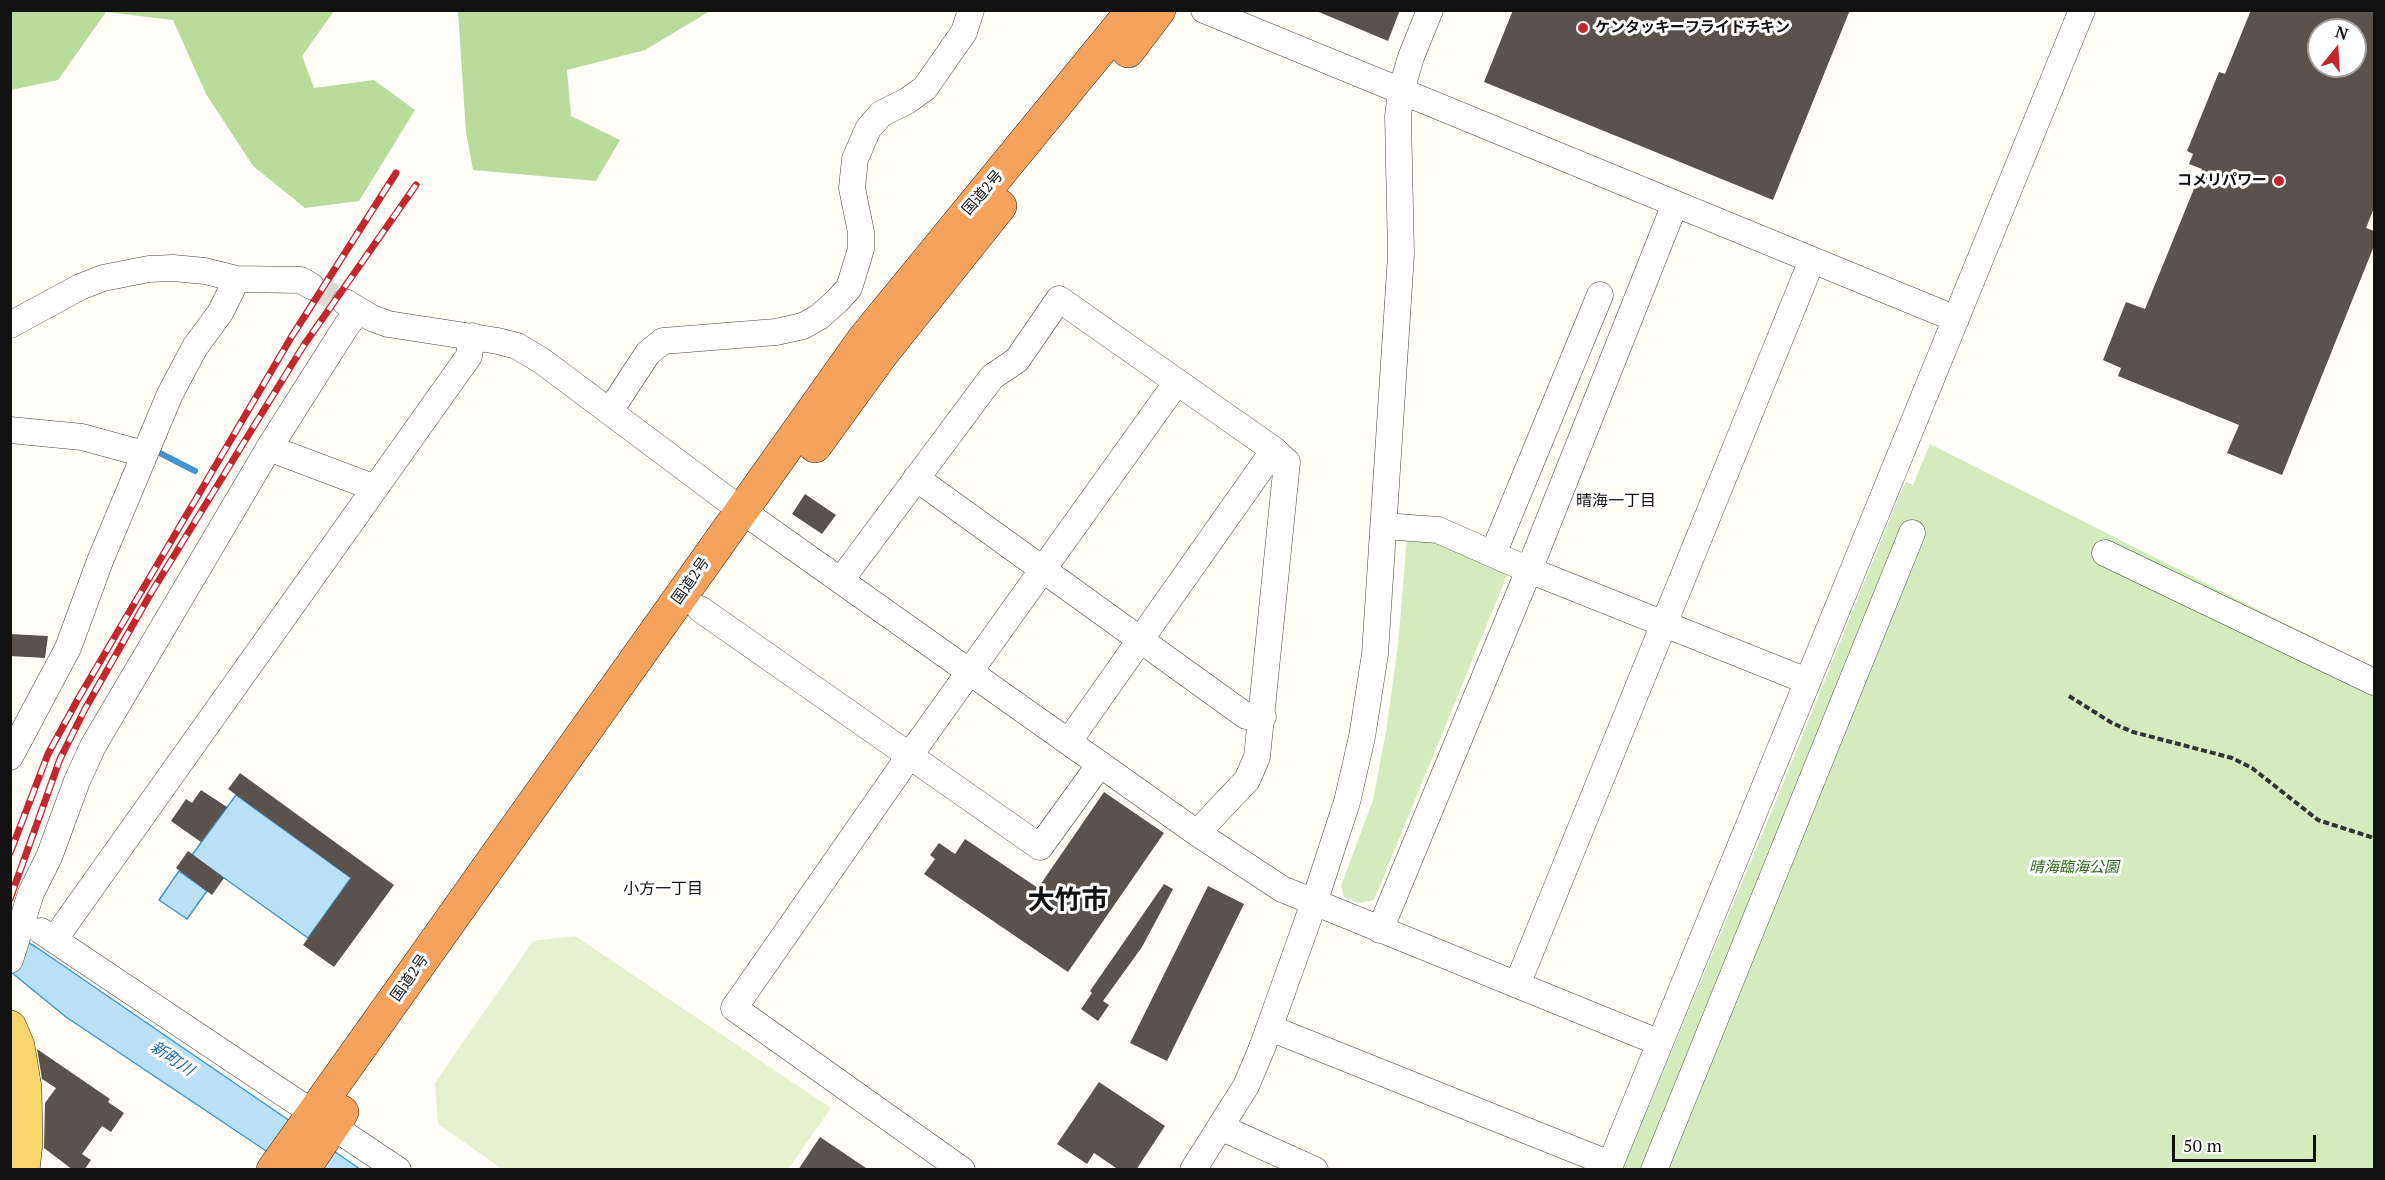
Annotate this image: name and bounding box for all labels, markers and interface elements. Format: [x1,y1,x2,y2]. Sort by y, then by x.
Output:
north arrow [2307,18,2367,78]
place label: ケンタッキーフライドチキン [1595,19,1790,37]
text: N [2333,20,2351,45]
marker: ケンタッキーフライドチキン [1576,21,1590,35]
street label: 国道2号 [959,167,1007,219]
place label: コメリパワー [2177,172,2267,190]
marker: コメリパワー [2272,174,2286,188]
district label: 晴海一丁目 [1576,491,1656,511]
street label: 国道2号 [668,554,714,608]
park label: 晴海臨海公園 [2029,859,2119,877]
district label: 小方一丁目 [623,879,703,899]
district label: 大竹市 [1028,885,1108,917]
street label: 国道2号 [387,951,433,1005]
water label: 新町川 [147,1038,197,1080]
scale bar [2175,1123,2319,1161]
text: 50 m [2183,1133,2222,1157]

